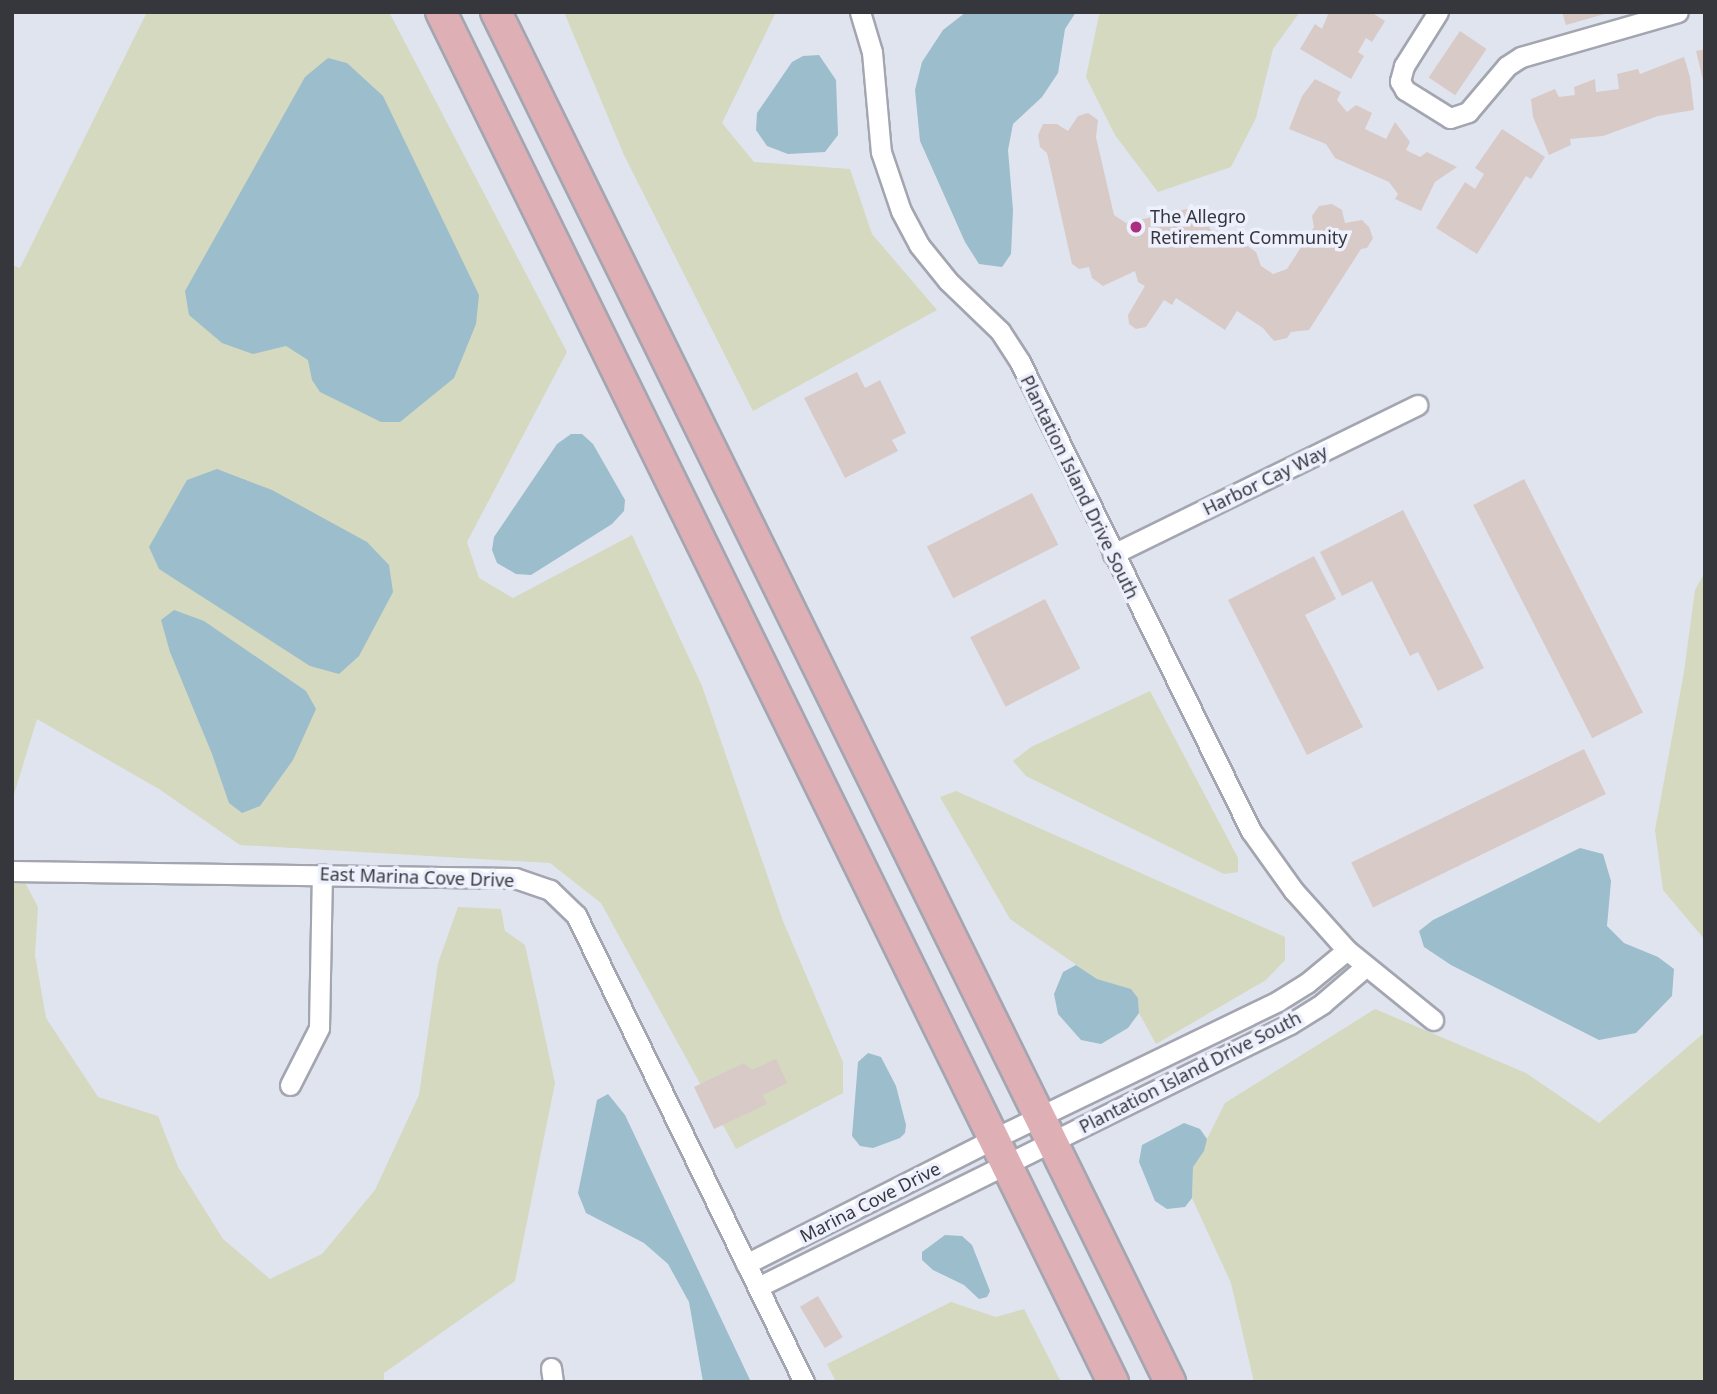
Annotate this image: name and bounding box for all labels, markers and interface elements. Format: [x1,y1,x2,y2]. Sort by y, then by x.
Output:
place label: The Allegro Retirement Community [1150,206,1347,248]
marker: The Allegro Retirement Community [1128,219,1144,235]
street label: Plantation Island Drive South [1016,372,1144,602]
street label: Harbor Cay Way [1199,440,1331,520]
street label: East Marina Cove Drive [319,863,515,891]
street label: Plantation Island Drive South [1075,1006,1305,1138]
street label: Marina Cove Drive [796,1157,944,1247]

